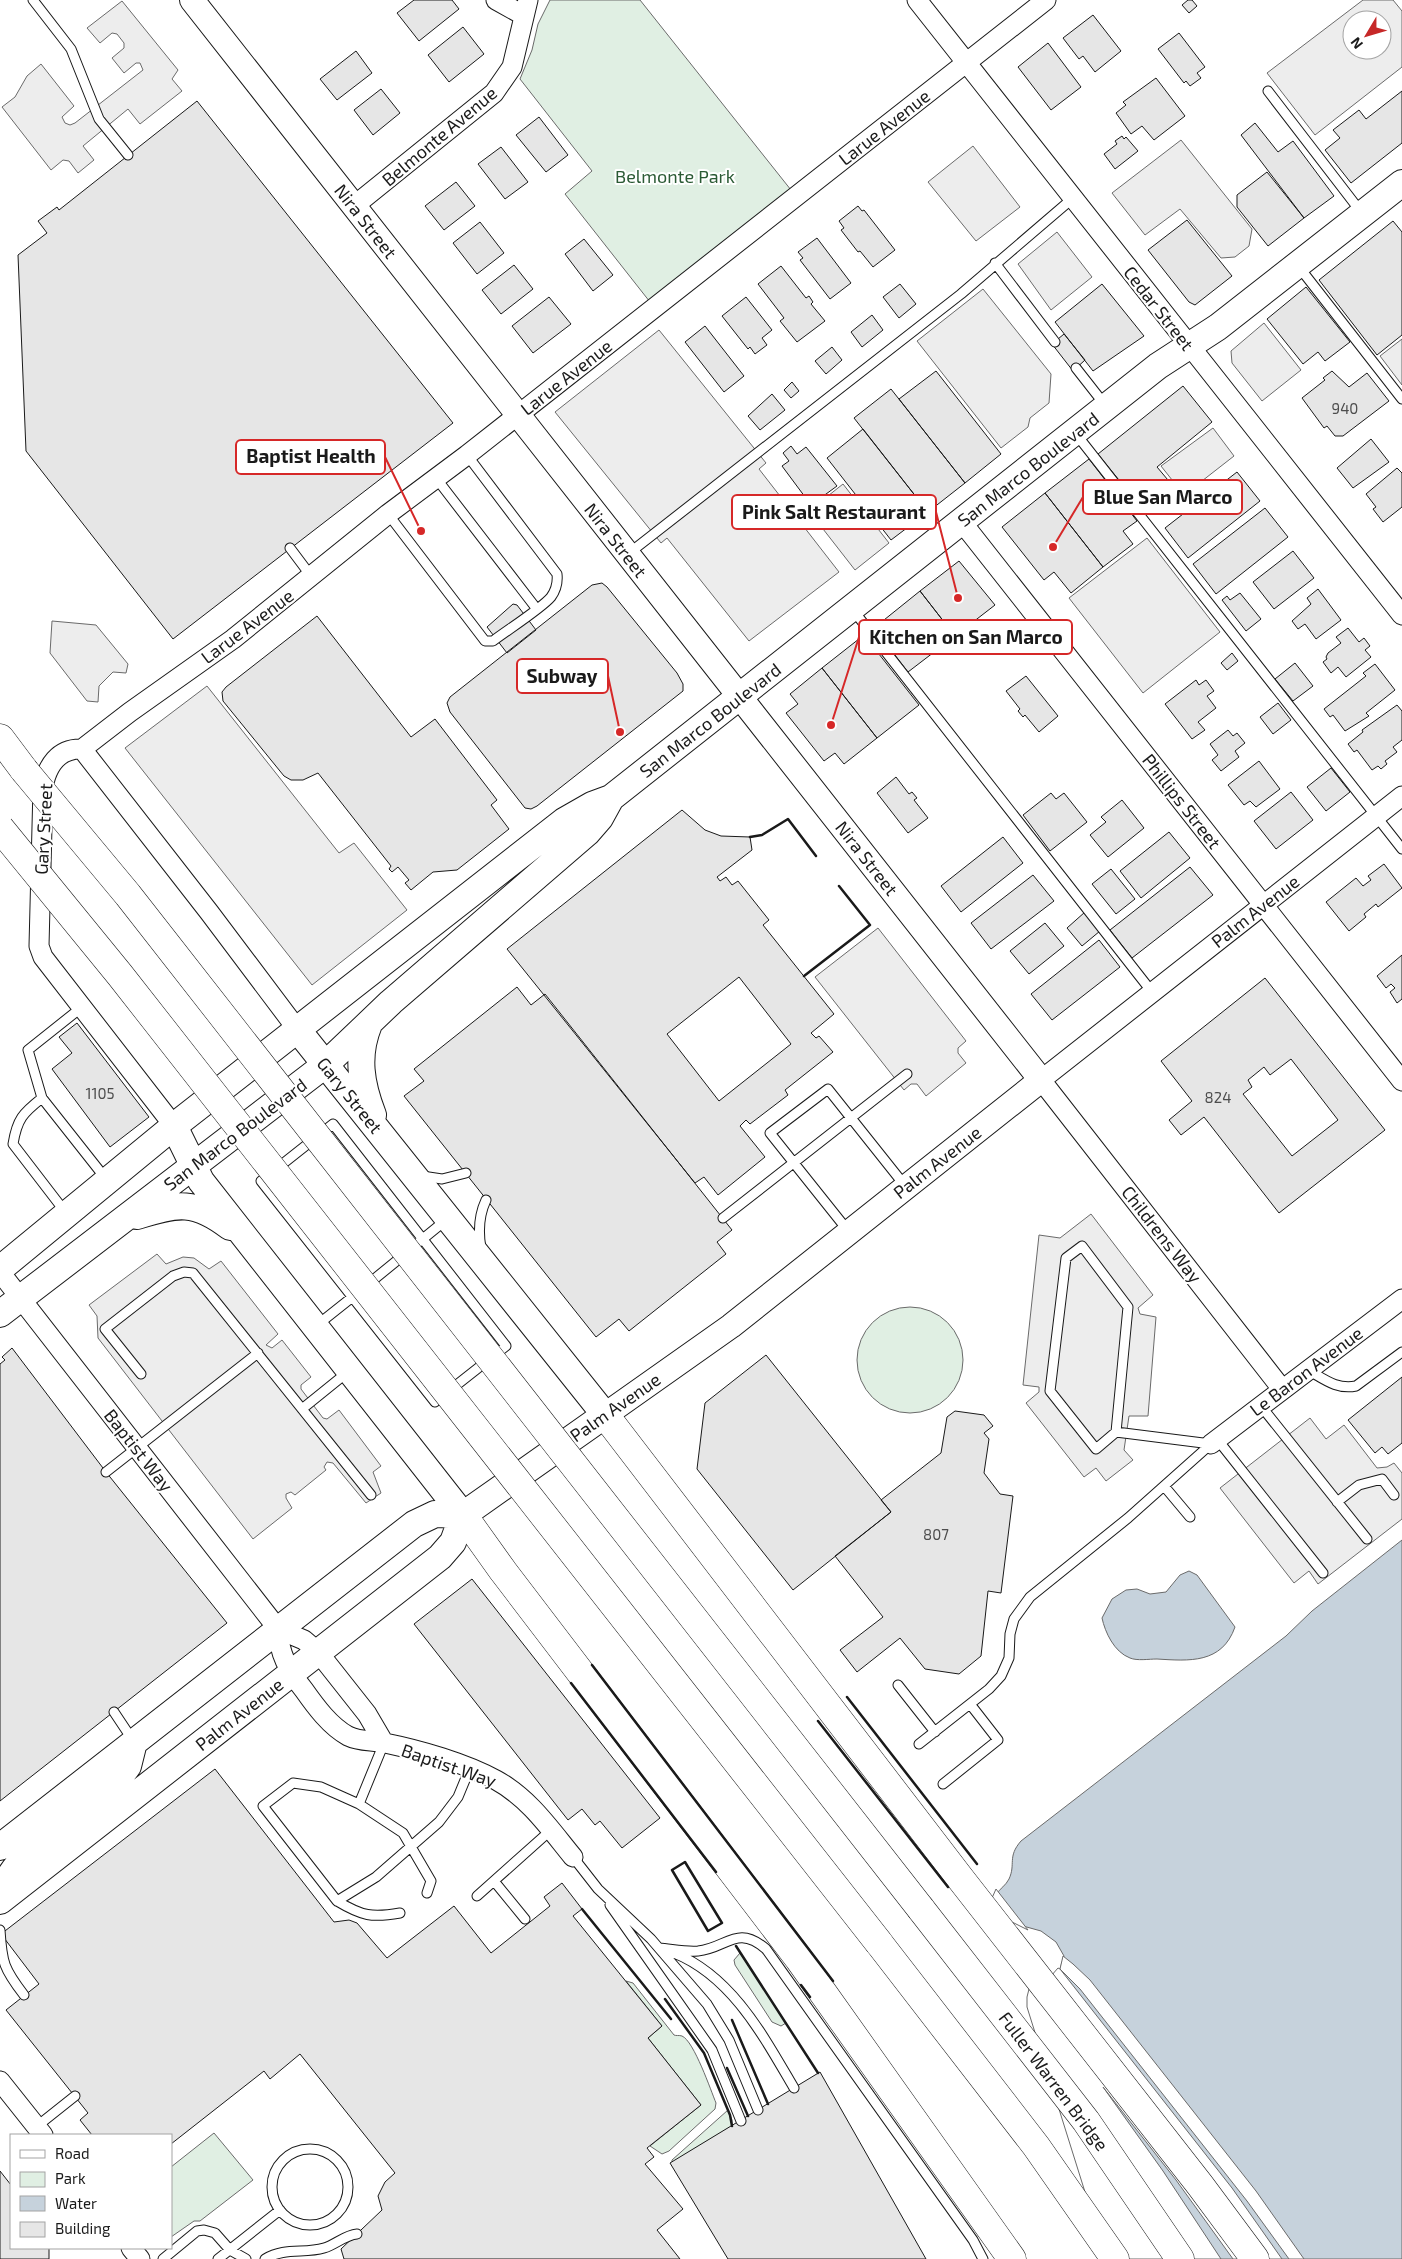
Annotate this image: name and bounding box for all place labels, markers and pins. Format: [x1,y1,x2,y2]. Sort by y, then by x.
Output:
callout: Baptist Health [236,440,385,474]
callout: Blue San Marco [1083,480,1242,514]
callout: Pink Salt Restaurant [732,495,936,529]
callout: Kitchen on San Marco [859,620,1072,654]
callout: Subway [517,659,608,693]

